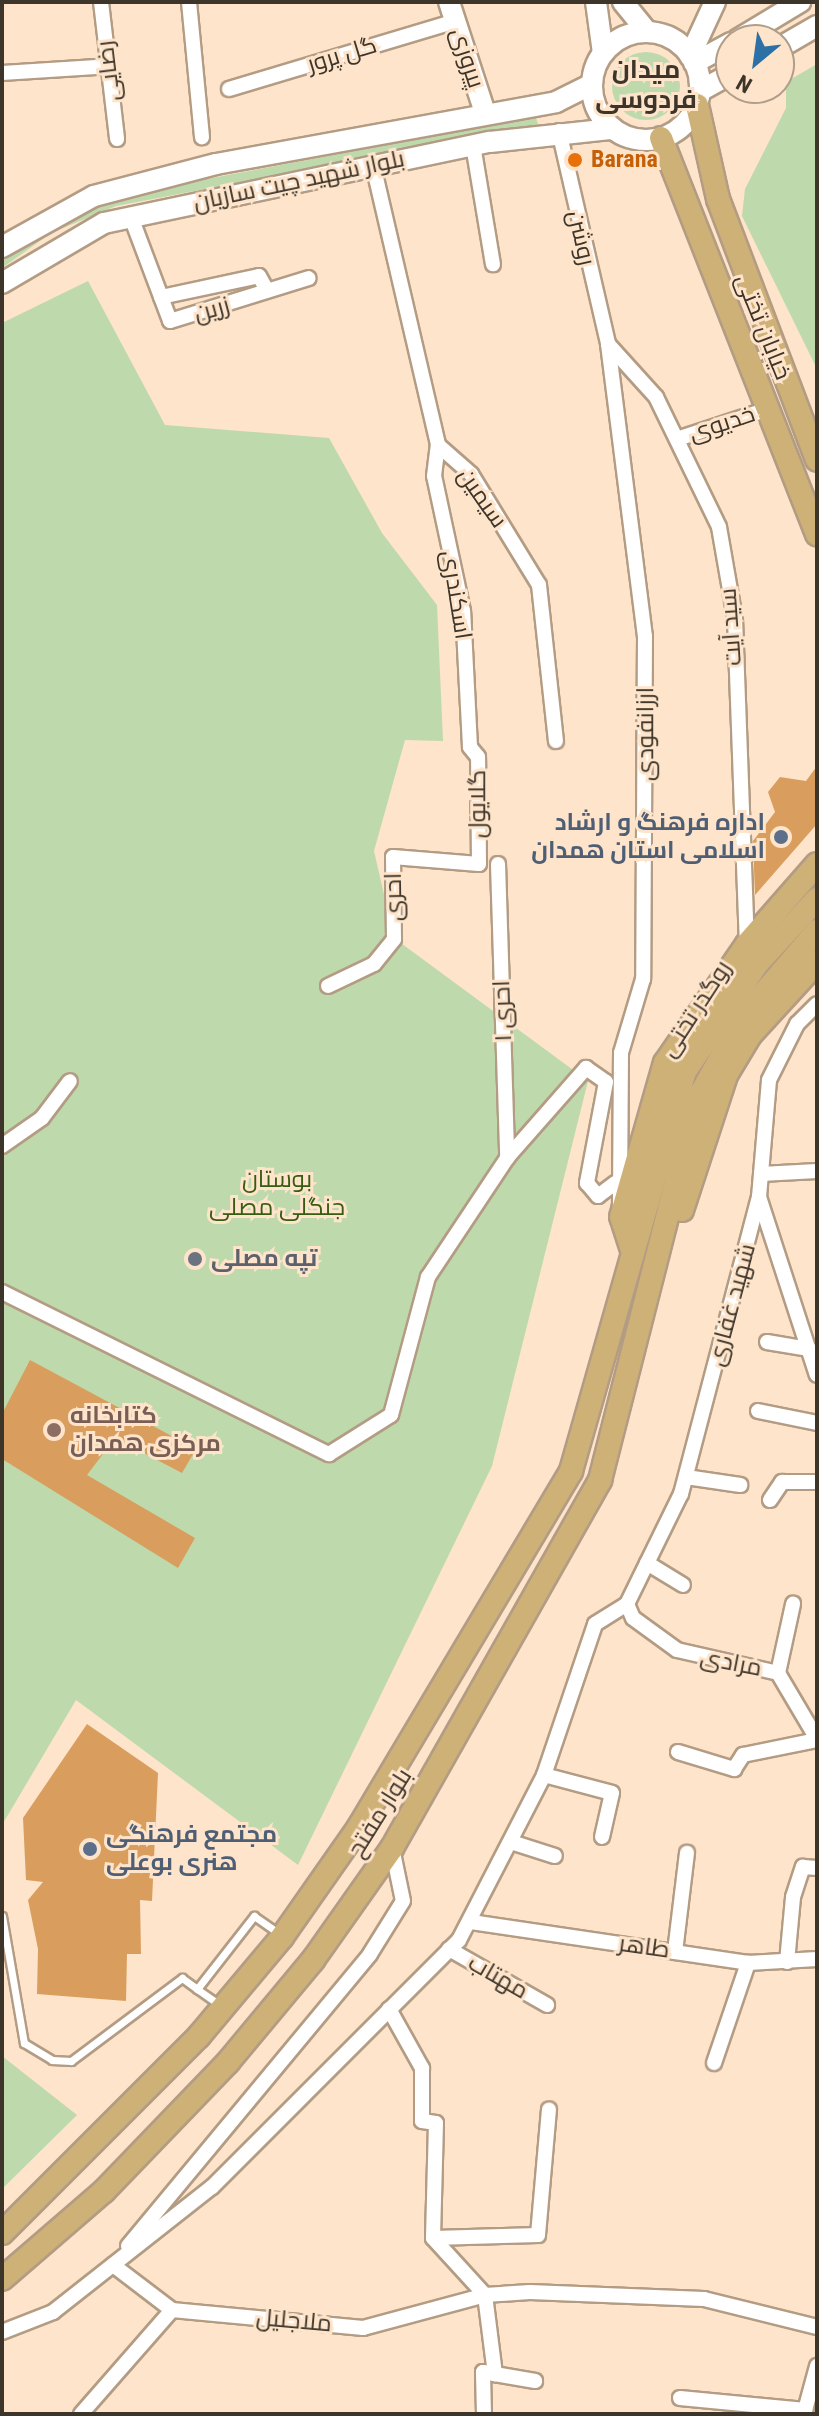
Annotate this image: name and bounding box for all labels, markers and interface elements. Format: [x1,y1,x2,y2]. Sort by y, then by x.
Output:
street label: پیروزی [444,24,490,92]
north arrow [715,24,795,104]
street label: گل پرور [304,31,380,79]
street label: رضایی [91,39,127,103]
district label: میدان فردوسی [595,54,697,116]
text: N [732,69,756,98]
street label: بلوار شهید چیت سازیان [191,145,407,217]
place label: Barana [591,146,658,174]
marker: Barana [566,151,584,169]
street label: روشن [561,208,601,268]
street label: خیابان تختی [729,270,797,384]
street label: زرین [191,291,233,329]
street label: خدیوی [685,400,759,448]
street label: سیمین [451,462,513,534]
street label: اسکندری [435,548,477,642]
street label: سید آیت [714,587,748,667]
street label: ارزانفودی [632,687,660,781]
street label: گلایول [464,770,492,838]
place label: اداره فرهنگ و ارشاد اسلامی استان همدان [531,809,765,865]
marker: اداره فرهنگ و ارشاد اسلامی استان همدان [772,828,790,846]
street label: احری [379,873,409,921]
street label: روگذر تختی [654,955,738,1063]
street label: احری ۱ [488,980,518,1042]
park label: بوستان جنگلی مصلی [209,1166,345,1222]
street label: شهید غفاری [702,1241,762,1369]
place label: تپه مصلی [211,1245,317,1273]
marker: تپه مصلی [186,1250,204,1268]
place label: کتابخانه مرکزی همدان [70,1402,221,1458]
marker: کتابخانه مرکزی همدان [45,1421,63,1439]
street label: مرادی [698,1643,764,1683]
street label: بلوار مفتح [342,1763,418,1863]
place label: مجتمع فرهنگی هنری بوعلی [106,1821,277,1877]
marker: مجتمع فرهنگی هنری بوعلی [81,1840,99,1858]
street label: طاهر [617,1929,671,1965]
street label: مهتاب [463,1948,533,2006]
street label: ملاجلیل [255,2303,333,2339]

